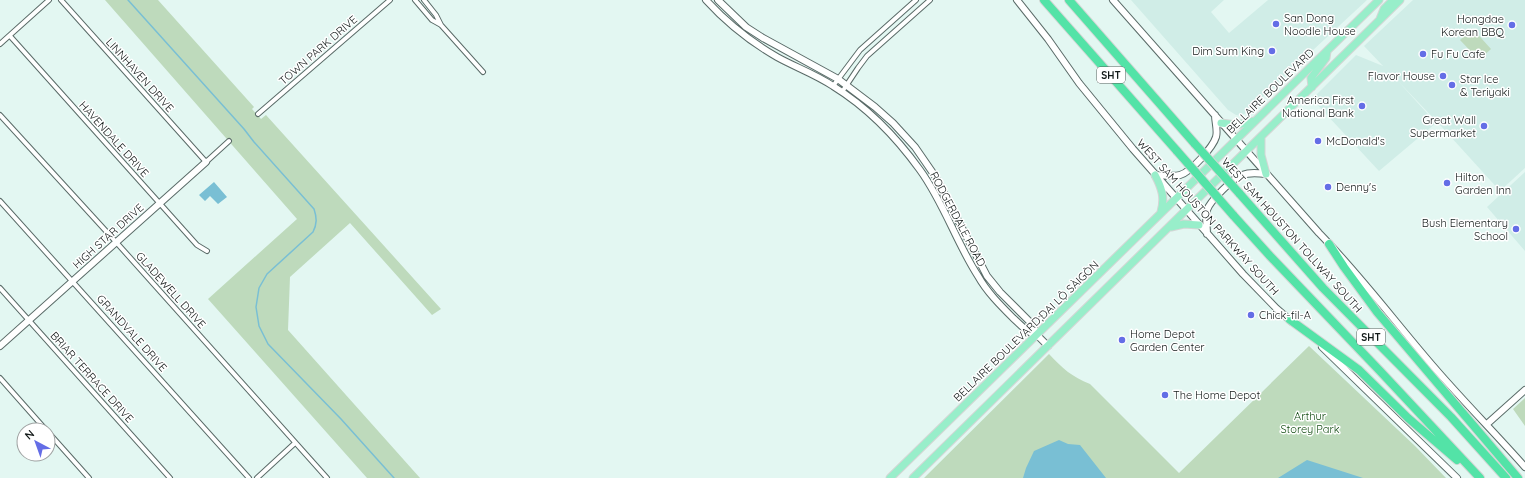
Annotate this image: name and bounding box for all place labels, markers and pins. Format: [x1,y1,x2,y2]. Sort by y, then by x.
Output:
place label: San Dong Noodle House [1284,11,1356,38]
place label: Hongdae Korean BBQ [1441,12,1504,39]
marker: San Dong Noodle House [1271,19,1281,29]
marker: Hongdae Korean BBQ [1507,20,1517,30]
place label: Dim Sum King [1192,44,1264,58]
marker: Dim Sum King [1267,46,1277,56]
place label: Fu Fu Cafe [1431,47,1485,61]
marker: Fu Fu Cafe [1418,49,1428,59]
place label: Flavor House [1368,69,1435,83]
marker: Flavor House [1438,71,1448,81]
place label: Star Ice & Teriyaki [1460,72,1510,99]
marker: Star Ice & Teriyaki [1447,80,1457,90]
place label: America First National Bank [1282,93,1354,120]
marker: America First National Bank [1357,101,1367,111]
place label: Great Wall Supermarket [1410,113,1476,140]
marker: Great Wall Supermarket [1479,121,1489,131]
place label: McDonald's [1326,134,1385,148]
marker: McDonald's [1313,136,1323,146]
place label: Hilton Garden Inn [1455,170,1511,197]
marker: Hilton Garden Inn [1442,178,1452,188]
place label: Denny's [1336,180,1376,194]
marker: Denny's [1323,182,1333,192]
place label: Bush Elementary School [1422,216,1508,243]
marker: Bush Elementary School [1511,224,1521,234]
place label: Chick-fil-A [1259,308,1311,322]
marker: Chick-fil-A [1246,310,1256,320]
place label: Home Depot Garden Center [1130,327,1205,354]
marker: Home Depot Garden Center [1117,335,1127,345]
place label: The Home Depot [1173,388,1260,402]
marker: The Home Depot [1160,390,1170,400]

